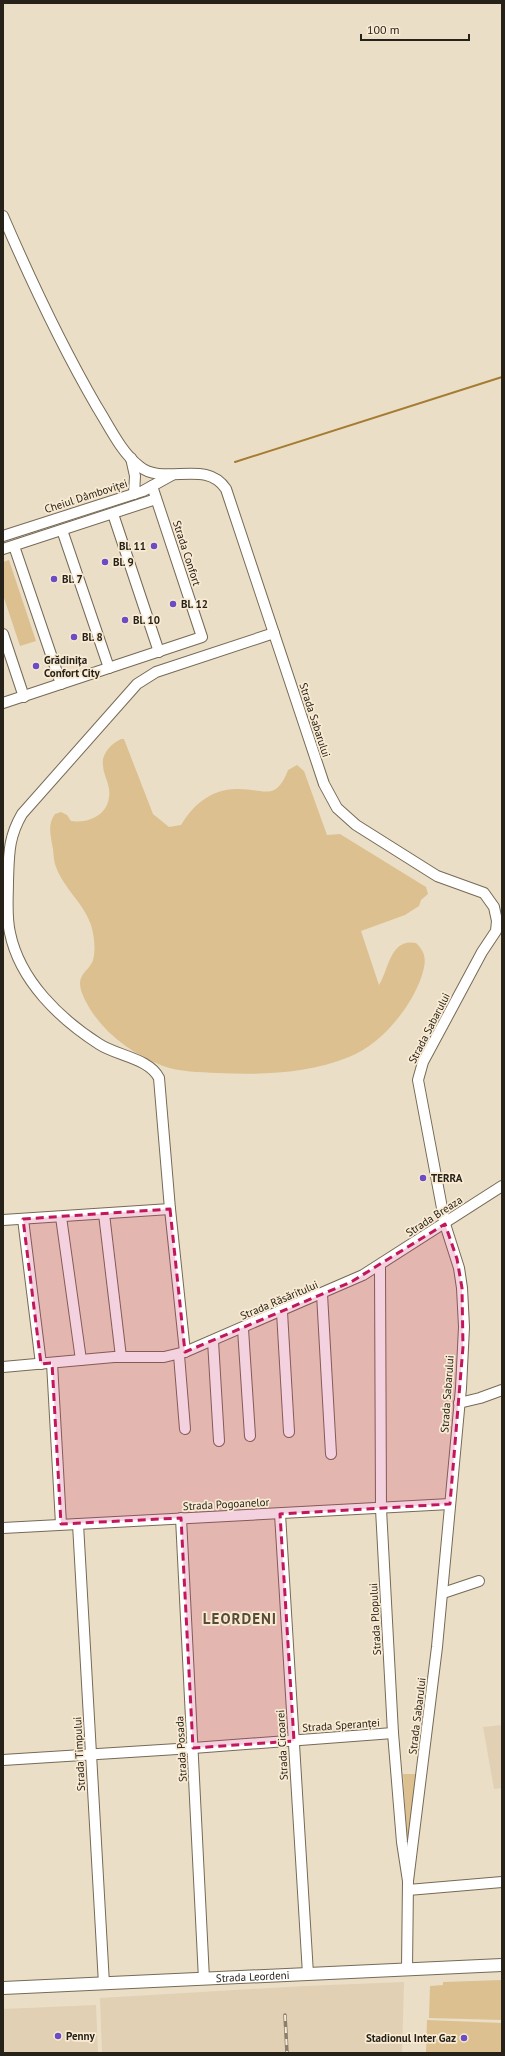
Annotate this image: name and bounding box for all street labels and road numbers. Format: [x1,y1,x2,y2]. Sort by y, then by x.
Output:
street label: Cheiul Dâmboviței [43,476,129,516]
street label: Strada Confort [170,519,204,588]
street label: Strada Sabarului [296,681,334,759]
street label: Strada Sabarului [405,990,453,1066]
street label: Strada Breaza [403,1193,465,1239]
street label: Strada Răsăritului [238,1277,320,1323]
street label: Strada Sabarului [437,1355,457,1433]
street label: Strada Pogoanelor [182,1495,270,1513]
street label: Strada Plopului [366,1582,384,1655]
street label: Strada Sabarului [405,1677,429,1755]
street label: Strada Cicoarei [273,1709,291,1781]
street label: Strada Speranței [302,1715,380,1735]
street label: Strada Timpului [70,1716,88,1792]
street label: Strada Posada [172,1716,190,1782]
street label: Strada Leordeni [216,1968,290,1985]

